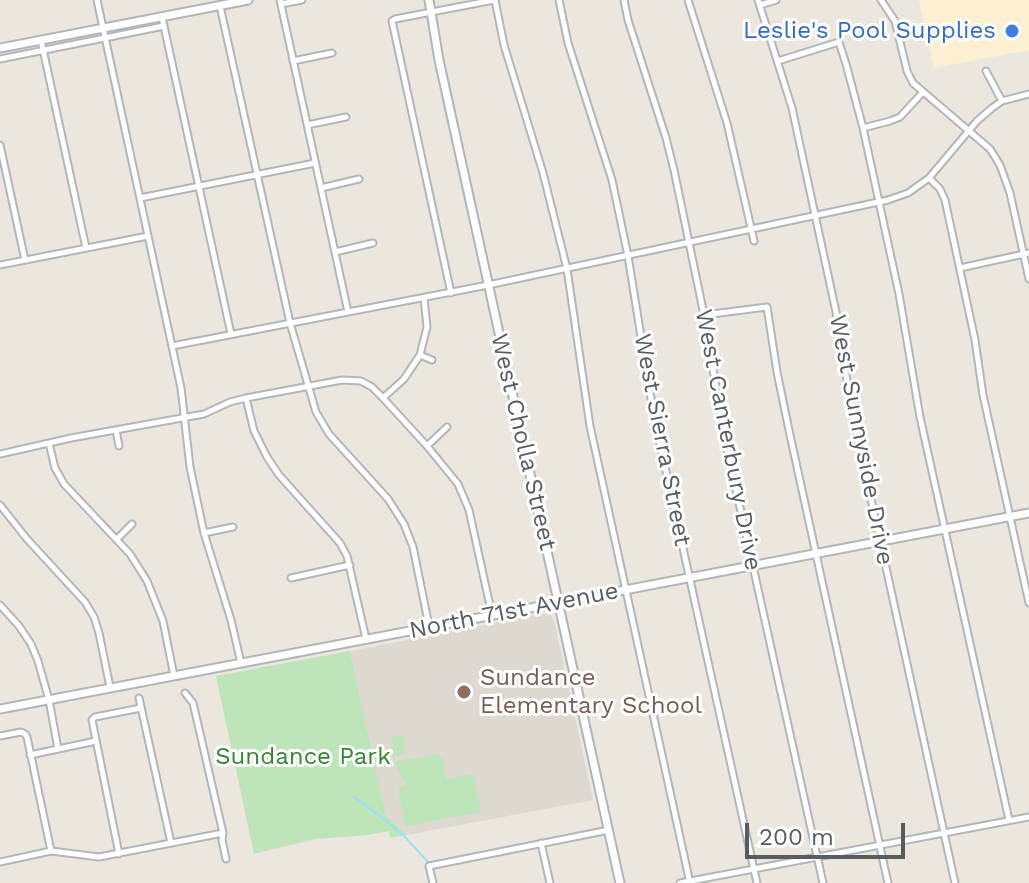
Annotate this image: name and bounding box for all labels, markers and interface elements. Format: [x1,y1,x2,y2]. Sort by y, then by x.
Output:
place label: Leslie's Pool Supplies [743,17,996,45]
marker: Leslie's Pool Supplies [1003,22,1021,40]
street label: West Canterbury Drive [689,307,767,573]
street label: West Sunnyside Drive [823,312,899,568]
street label: West Cholla Street [484,331,562,553]
street label: West Sierra Street [627,331,697,549]
street label: North 71st Avenue [407,577,621,645]
place label: Sundance Elementary School [480,664,702,720]
marker: Sundance Elementary School [455,683,473,701]
park label: Sundance Park [215,743,391,771]
scale bar [749,807,909,857]
text: 200 m [759,823,834,851]

